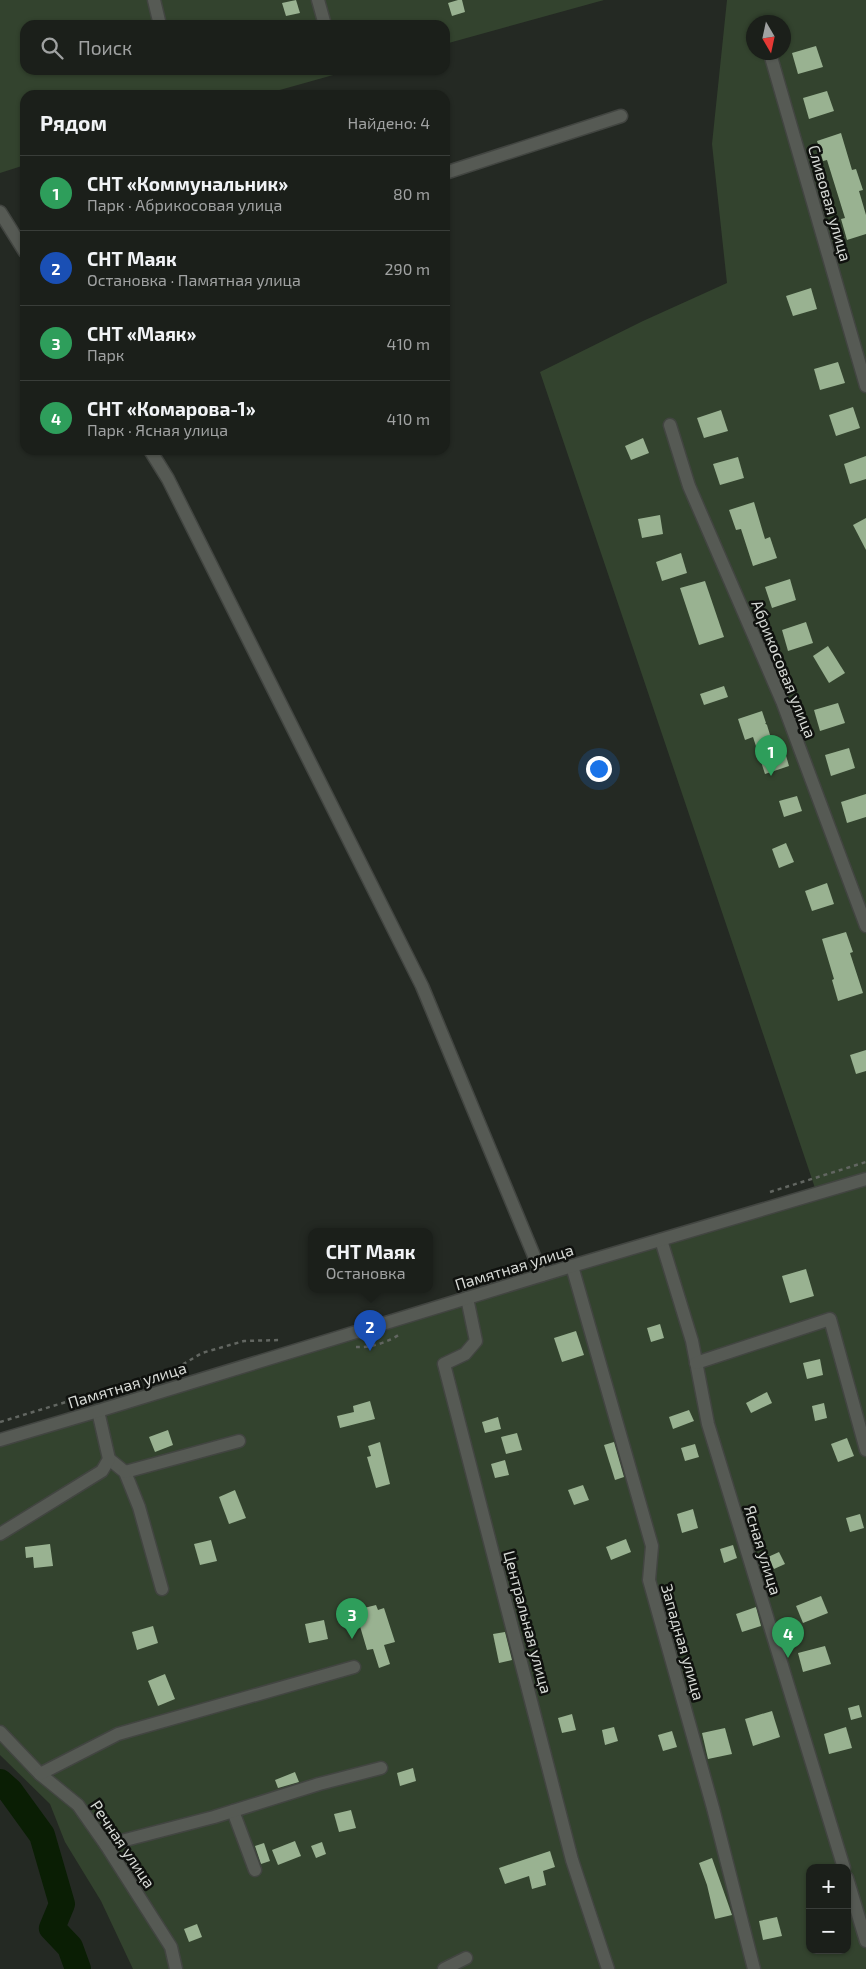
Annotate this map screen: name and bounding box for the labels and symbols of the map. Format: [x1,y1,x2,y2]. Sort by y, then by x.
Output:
north arrow [746,15,791,60]
street label: Сливовая улица [804,143,856,263]
street label: Абрикосовая улица [747,597,821,741]
pin: 1 [755,735,787,776]
your location [586,756,612,782]
street label: Памятная улица [452,1239,576,1295]
pin: 2 [354,1310,386,1351]
street label: Памятная улица [65,1357,189,1413]
street label: Ясная улица [740,1503,786,1597]
street label: Центральная улица [499,1548,557,1696]
street label: Западная улица [657,1581,709,1703]
pin: 3 [336,1598,368,1639]
pin: 4 [772,1617,804,1658]
street label: Речная улица [86,1796,160,1892]

